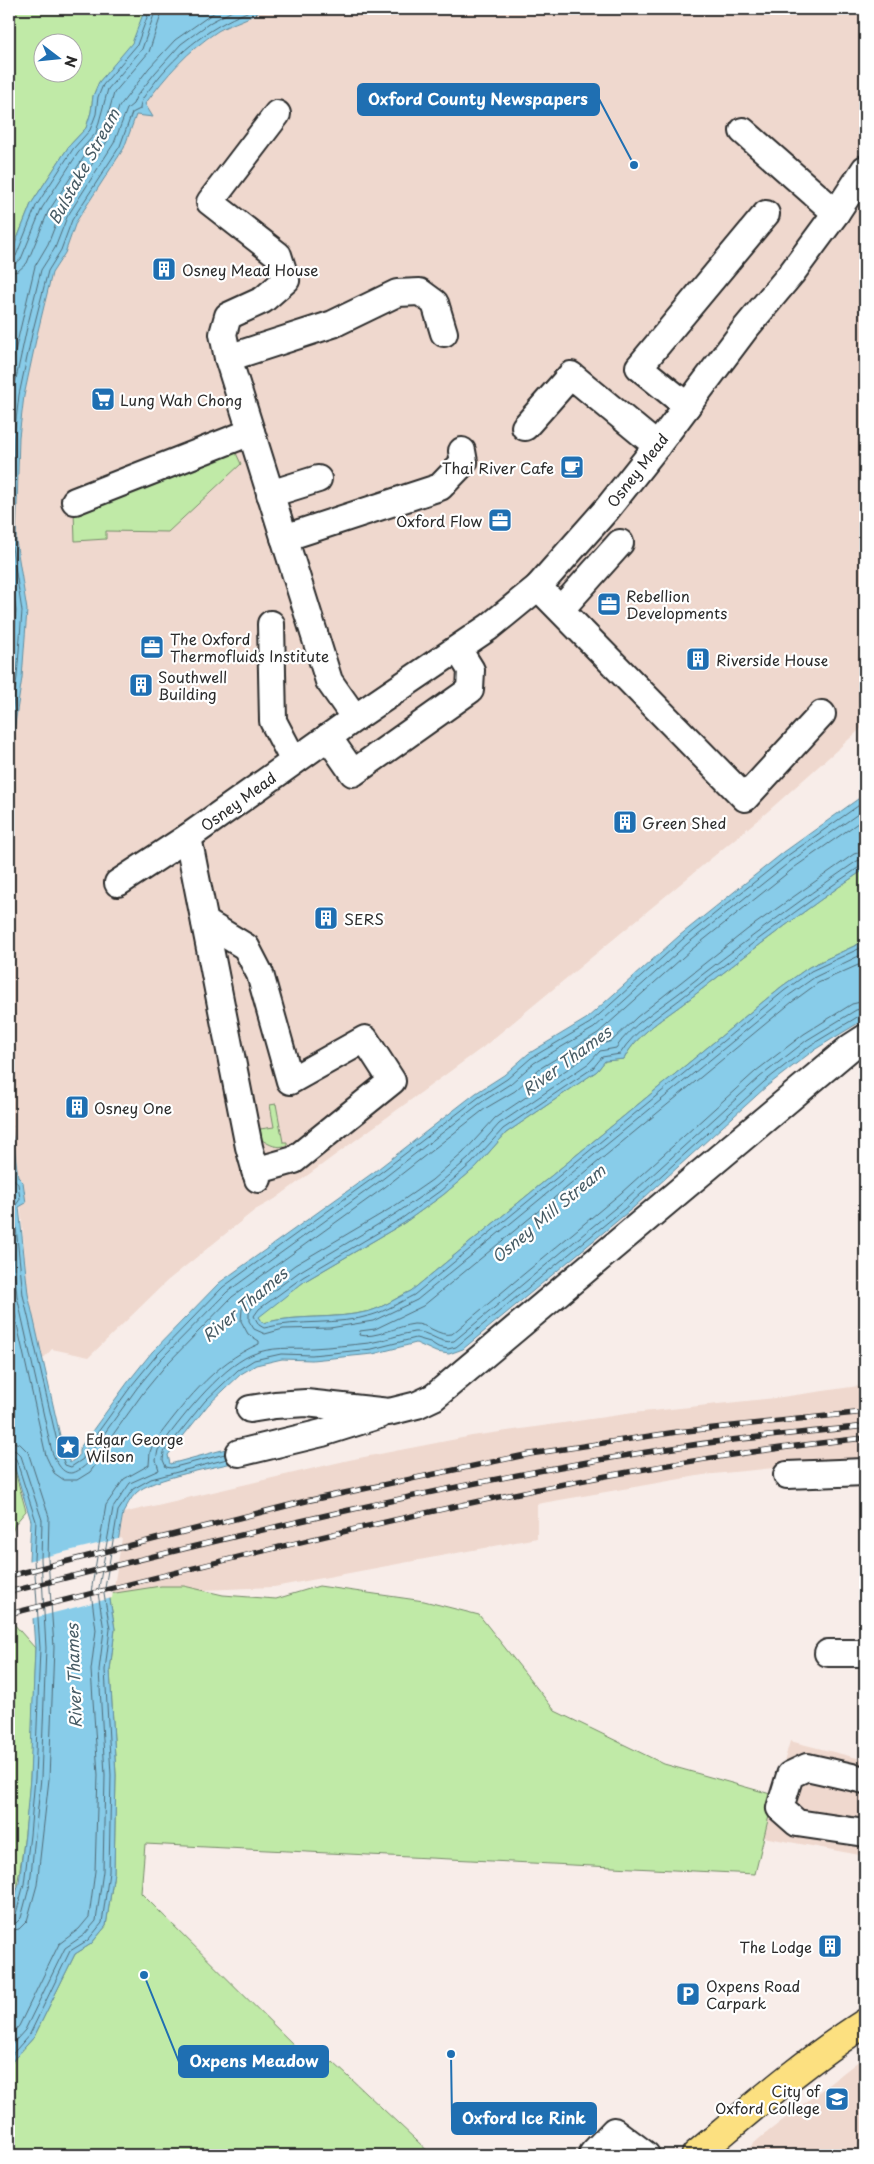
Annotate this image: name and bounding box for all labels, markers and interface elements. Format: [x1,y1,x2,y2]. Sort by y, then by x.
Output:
north arrow [32,32,82,82]
text: N [59,53,83,70]
callout: Oxford County Newspapers [358,84,599,115]
text: Oxford County Newspapers [368,86,588,110]
water label: Bulstake Stream [41,104,125,228]
building icon: Osney Mead House [151,256,177,282]
place label: Osney Mead House [182,258,318,281]
supermarket icon: Lung Wah Chong [90,386,116,412]
place label: Lung Wah Chong [120,388,242,411]
street label: Osney Mead [601,428,673,512]
cafe icon: Thai River Cafe [559,454,585,480]
place label: Thai River Cafe [442,456,554,479]
office icon: Oxford Flow [487,507,513,533]
place label: Oxford Flow [396,509,482,532]
place label: Rebellion Developments [626,584,727,624]
office icon: Rebellion Developments [596,591,622,617]
place label: The Oxford Thermofluids Institute [170,627,329,667]
office icon: The Oxford Thermofluids Institute [139,634,165,660]
building icon: Riverside House [685,646,711,672]
place label: Riverside House [716,648,828,671]
place label: Southwell Building [158,665,227,705]
building icon: Southwell Building [128,672,154,698]
street label: Osney Mead [196,766,280,836]
building icon: Green Shed [612,809,638,835]
place label: Green Shed [642,811,726,834]
building icon: SERS [313,905,339,931]
place label: SERS [344,907,384,930]
water label: River Thames [517,1019,617,1100]
building icon: Osney One [64,1094,90,1120]
place label: Osney One [94,1096,172,1119]
water label: Osney Mill Stream [486,1158,611,1268]
water label: River Thames [196,1260,293,1347]
place label: Edgar George Wilson [86,1427,184,1467]
place icon: Edgar George Wilson [55,1434,81,1460]
water label: River Thames [59,1622,87,1729]
building icon: The Lodge [817,1933,843,1959]
place label: The Lodge [740,1935,812,1958]
place label: Oxpens Road Carpark [706,1974,800,2014]
parking icon: Oxpens Road Carpark [675,1981,701,2007]
callout: Oxpens Meadow [179,2046,328,2077]
text: Oxpens Meadow [189,2048,319,2072]
place label: City of Oxford College [715,2079,821,2119]
school or university icon: City of Oxford College [824,2086,850,2112]
callout: Oxford Ice Rink [452,2103,596,2134]
text: Oxford Ice Rink [462,2105,586,2129]

